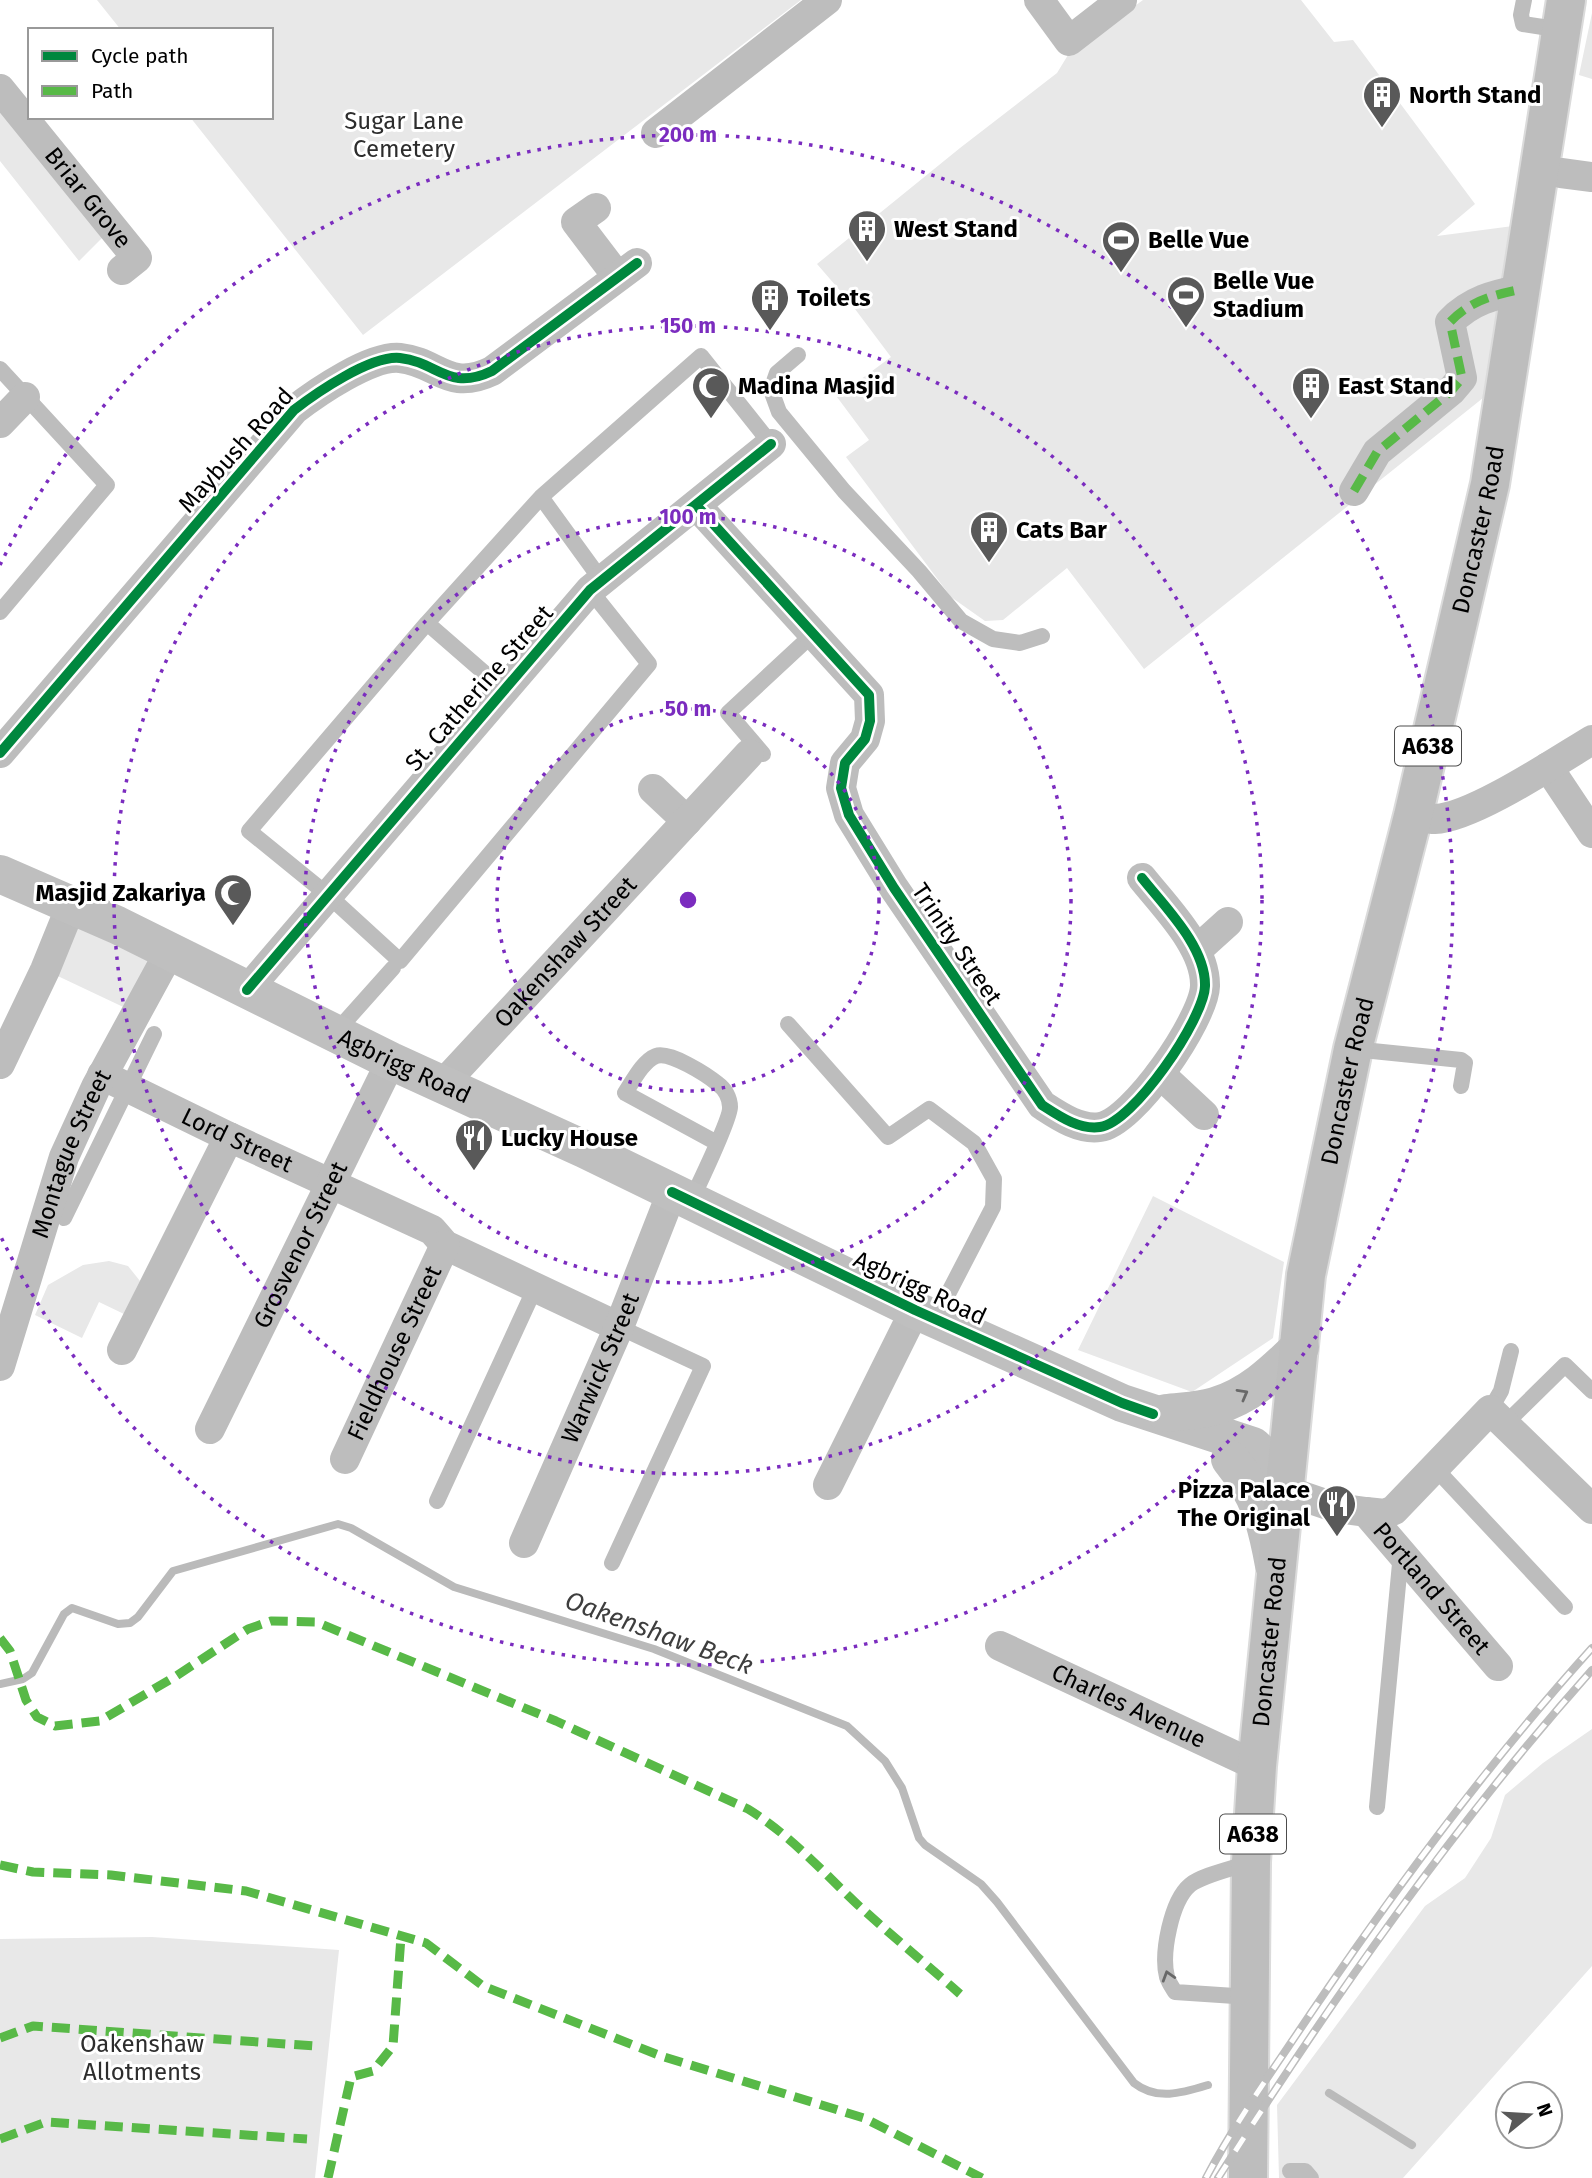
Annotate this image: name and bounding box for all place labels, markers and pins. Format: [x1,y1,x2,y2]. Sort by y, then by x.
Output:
building icon: North Stand [1361,74,1403,129]
place label: North Stand [1409,81,1541,109]
building icon: West Stand [846,208,888,263]
place label: West Stand [894,215,1018,243]
sports icon: Belle Vue [1100,219,1142,274]
place label: Belle Vue [1148,226,1249,254]
place label: Belle Vue Stadium [1213,267,1314,323]
sports icon: Belle Vue Stadium [1165,274,1207,329]
building icon: Toilets [749,277,791,332]
place label: Toilets [797,284,871,312]
mosque icon: Madina Masjid [690,365,732,420]
building icon: East Stand [1290,365,1332,420]
place label: Madina Masjid [738,372,895,400]
place label: East Stand [1338,372,1454,400]
building icon: Cats Bar [968,509,1010,564]
place label: Cats Bar [1016,516,1107,544]
mosque icon: Masjid Zakariya [212,872,254,927]
place label: Masjid Zakariya [36,879,206,907]
centre of rings [676,888,700,912]
restaurant icon: Lucky House [453,1117,495,1172]
place label: Lucky House [501,1124,638,1152]
place label: Pizza Palace The Original [1177,1476,1311,1532]
restaurant icon: Pizza Palace The Original [1316,1483,1358,1538]

